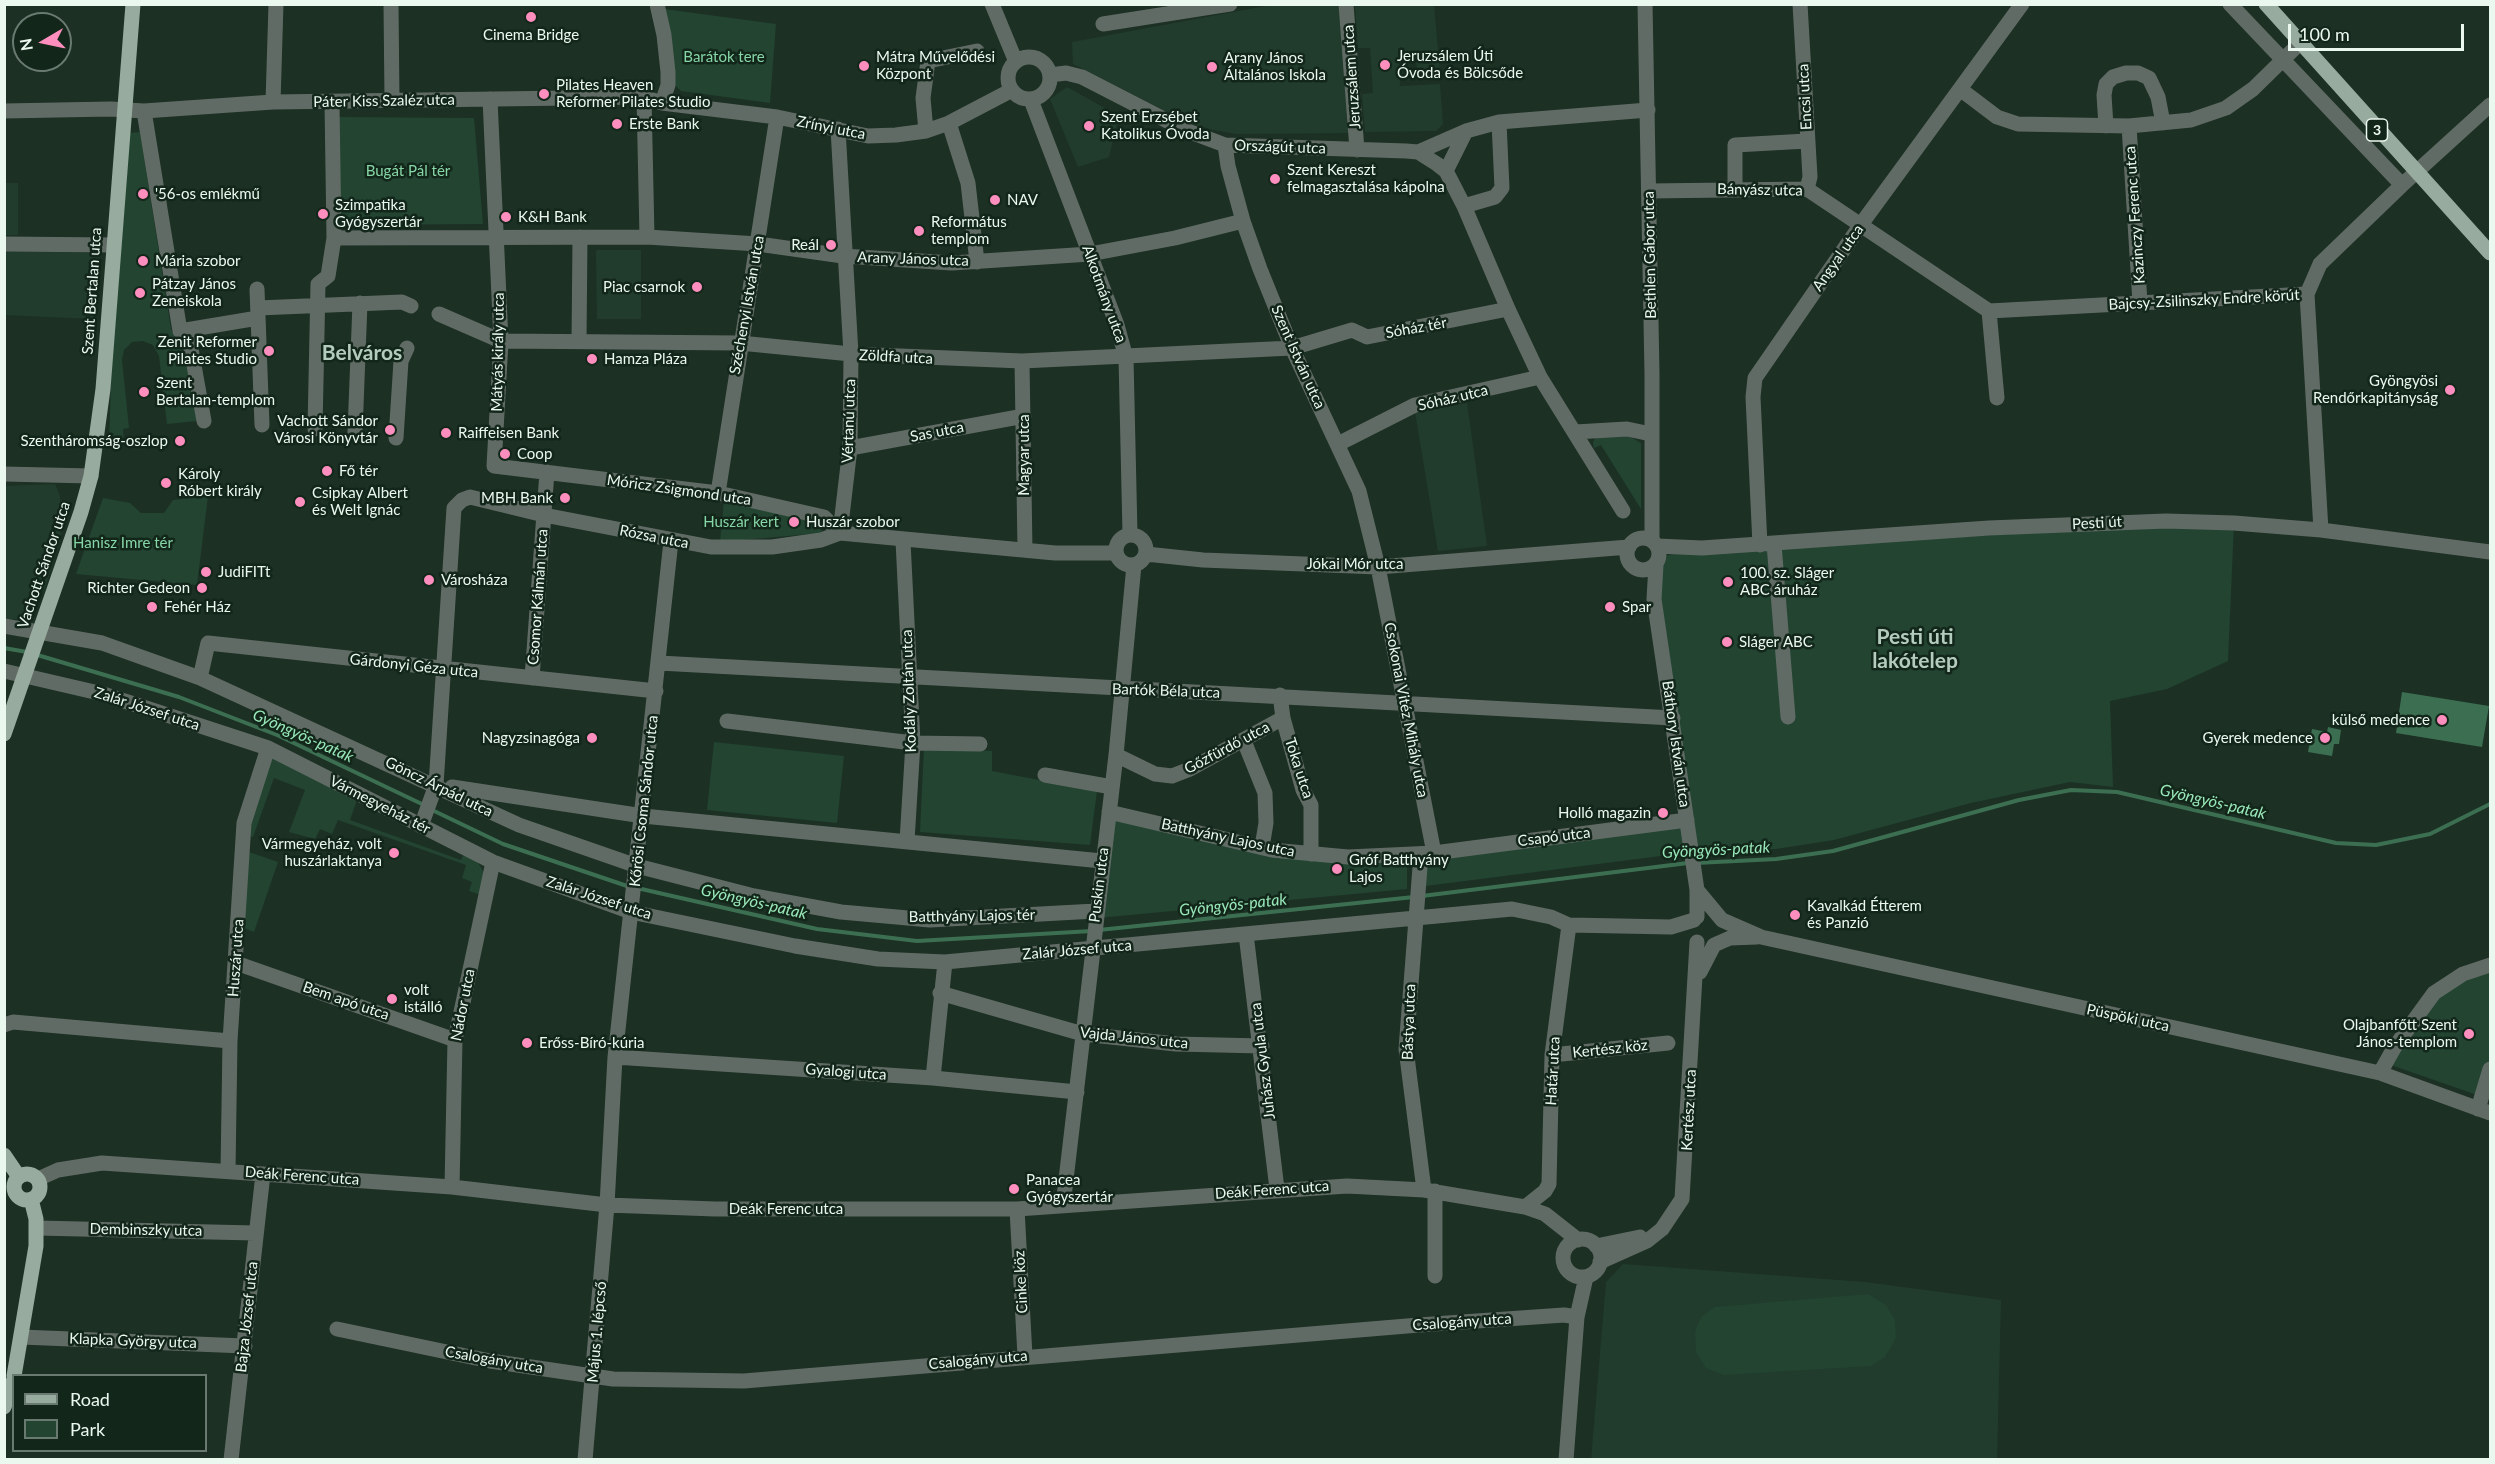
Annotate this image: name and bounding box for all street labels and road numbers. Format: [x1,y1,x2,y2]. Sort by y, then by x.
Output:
street label: Jeruzsálem utca [1339,24,1365,130]
street label: Encsi utca [1794,63,1816,131]
street label: Páter Kiss Szaléz utca [313,91,455,111]
street label: Zrínyi utca [795,113,867,143]
road number: 3 [2366,119,2388,141]
street label: Országút utca [1234,136,1326,158]
street label: Kazinczy Ferenc utca [2121,145,2149,285]
street label: Bányász utca [1717,180,1803,200]
street label: Bethlen Gábor utca [1640,191,1660,319]
street label: Angyal utca [1809,221,1867,295]
street label: Szent Bertalan utca [79,227,105,355]
street label: Széchenyi István utca [726,234,768,376]
street label: Alkotmány utca [1078,243,1130,345]
street label: Arany János utca [857,248,969,270]
street label: Bajcsy-Zsilinszky Endre körút [2108,286,2300,314]
street label: Mátyás király utca [488,292,508,412]
street label: Szent István utca [1267,302,1329,412]
street label: Sóház tér [1384,314,1448,342]
street label: Zöldfa utca [859,346,933,368]
street label: Vértanú utca [839,379,859,463]
street label: Sóház utca [1416,381,1490,415]
street label: Magyar utca [1015,414,1033,496]
street label: Sas utca [909,418,965,446]
street label: Móricz Zsigmond utca [606,471,752,509]
street label: Vachott Sándor utca [14,499,74,631]
street label: Pesti út [2072,513,2122,533]
street label: Rózsa utca [618,521,690,553]
street label: Csomor Kálmán utca [524,528,552,666]
street label: Jókai Mór utca [1307,555,1403,573]
street label: Csokonai Vitéz Mihály utca [1380,621,1432,799]
street label: Kodály Zoltán utca [898,629,920,753]
street label: Gárdonyi Géza utca [349,650,479,682]
street label: Bartók Béla utca [1111,680,1221,702]
street label: Báthory István utca [1658,680,1694,808]
street label: Zalár József utca [92,683,202,735]
street label: Kőrösi Csoma Sándor utca [626,714,662,888]
street label: Gőzfürdő utca [1181,718,1273,778]
street label: Toka utca [1281,735,1317,801]
street label: Göncz Árpád utca [382,753,496,821]
street label: Vármegyeház tér [327,772,433,838]
street label: Batthyány Lajos utca [1160,815,1296,861]
street label: Csapó utca [1517,824,1591,850]
street label: Puskin utca [1085,846,1113,924]
street label: Zalár József utca [544,872,654,924]
street label: Batthyány Lajos tér [909,906,1035,926]
street label: Huszár utca [224,918,248,998]
street label: Zalár József utca [1022,936,1132,964]
street label: Nádor utca [447,967,479,1043]
street label: Bem apó utca [300,978,392,1024]
street label: Bástya utca [1399,984,1419,1060]
street label: Püspöki utca [2085,1000,2171,1036]
street label: Juhász Gyula utca [1247,1002,1279,1120]
street label: Vajda János utca [1079,1023,1189,1053]
street label: Határ utca [1542,1036,1564,1106]
street label: Kertész köz [1572,1036,1648,1062]
street label: Gyalogi utca [805,1060,887,1084]
street label: Kertész utca [1678,1069,1700,1151]
street label: Deák Ferenc utca [244,1163,360,1189]
street label: Deák Ferenc utca [1214,1177,1330,1203]
street label: Deák Ferenc utca [729,1200,843,1218]
street label: Dembinszky utca [89,1220,203,1240]
street label: Cinke köz [1010,1250,1032,1314]
street label: Bajza József utca [232,1261,262,1373]
street label: Május 1. lépcső [584,1281,610,1383]
street label: Csalogány utca [1412,1310,1512,1334]
street label: Klapka György utca [69,1330,197,1352]
street label: Csalogány utca [444,1343,544,1377]
street label: Csalogány utca [928,1347,1028,1373]

